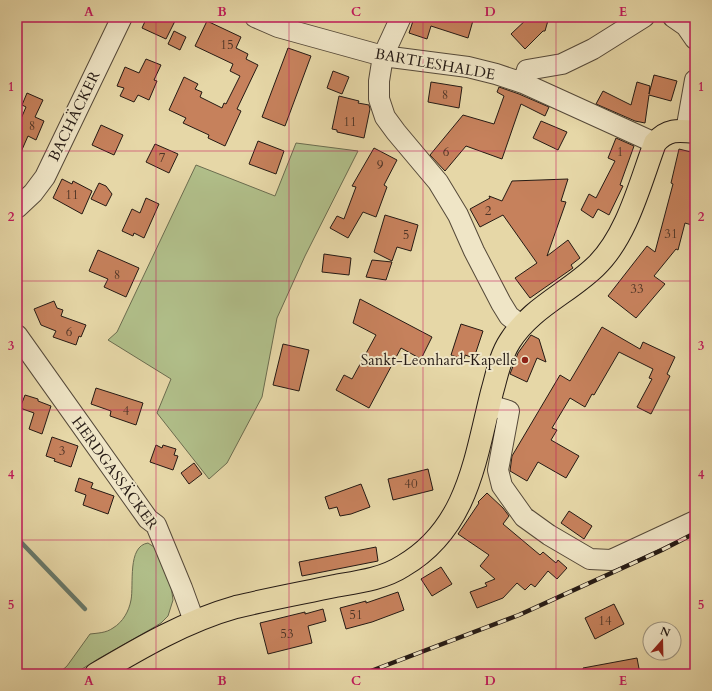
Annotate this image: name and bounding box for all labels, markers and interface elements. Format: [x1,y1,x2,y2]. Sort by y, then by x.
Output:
text: A [84,3,94,21]
text: B [217,3,227,21]
text: C [351,3,361,21]
text: D [484,3,496,21]
text: E [619,3,627,21]
house number: 15 [220,36,234,54]
street label: BARTLESHALDE [373,44,497,84]
street label: BACHÄCKER [44,67,105,164]
text: 1 [8,78,14,96]
text: 1 [698,78,704,96]
house number: 8 [442,86,448,104]
house number: 11 [343,113,357,131]
house number: 8 [29,117,35,135]
house number: 6 [443,143,450,161]
house number: 1 [617,143,623,161]
house number: 7 [159,149,166,167]
house number: 9 [377,156,384,174]
house number: 11 [65,186,79,204]
house number: 2 [485,202,492,220]
text: 2 [8,208,15,226]
text: 2 [698,208,705,226]
house number: 31 [664,225,678,243]
house number: 5 [403,226,409,244]
house number: 8 [114,266,120,284]
house number: 33 [630,280,644,298]
house number: 6 [66,323,73,341]
text: 3 [8,337,15,355]
text: 3 [698,337,705,355]
place label: Sankt-Leonhard-Kapelle [361,350,517,370]
marker: Sankt-Leonhard-Kapelle [520,355,530,365]
house number: 4 [123,402,130,420]
street label: HERDGASSÄCKER [67,413,163,534]
house number: 3 [59,442,65,460]
text: 4 [8,466,15,484]
text: 4 [698,466,705,484]
house number: 40 [404,475,418,493]
text: 5 [8,596,14,614]
text: 5 [698,596,704,614]
house number: 51 [349,606,363,624]
house number: 14 [598,612,612,630]
north arrow [642,621,682,661]
text: N [658,623,673,641]
house number: 53 [280,625,294,643]
text: A [84,672,94,690]
text: B [217,672,227,690]
text: C [351,672,361,690]
text: D [484,672,496,690]
text: E [619,672,627,690]

